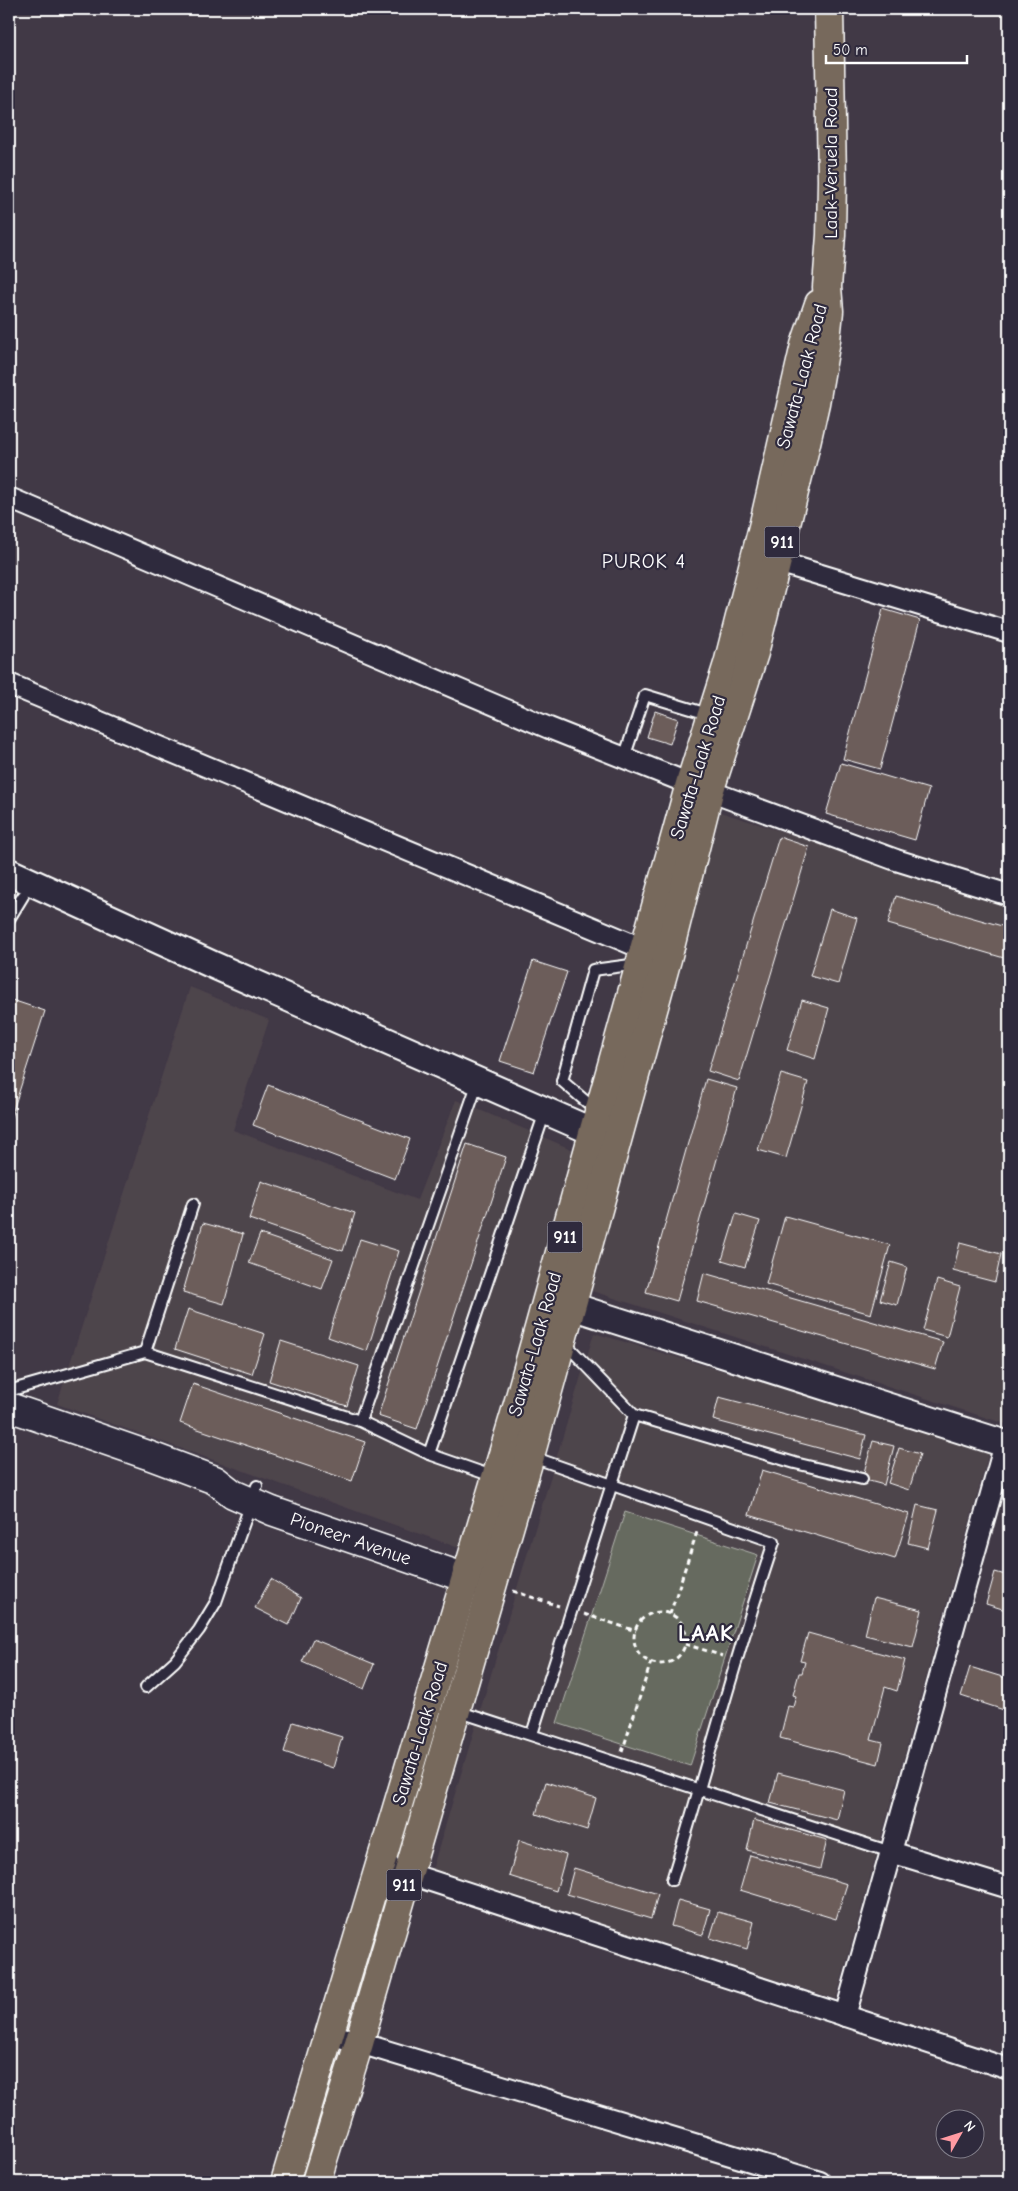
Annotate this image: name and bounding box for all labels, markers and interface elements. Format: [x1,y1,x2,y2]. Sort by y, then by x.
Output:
scale bar [826,32,967,64]
text: 50 m [833,41,868,59]
street label: Laak-Veruela Road [820,87,842,239]
street label: Sawata-Laak Road [772,302,832,451]
road number: 911 [764,526,800,558]
district label: PUROK 4 [602,550,686,573]
street label: Sawata-Laak Road [666,693,730,842]
road number: 911 [548,1222,582,1252]
street label: Sawata-Laak Road [504,1270,566,1419]
street label: Pioneer Avenue [287,1508,414,1570]
district label: LAAK [678,1619,734,1647]
street label: Sawata-Laak Road [388,1659,452,1808]
road number: 911 [386,1870,422,1900]
north arrow [936,2108,986,2158]
text: N [960,2117,979,2135]

